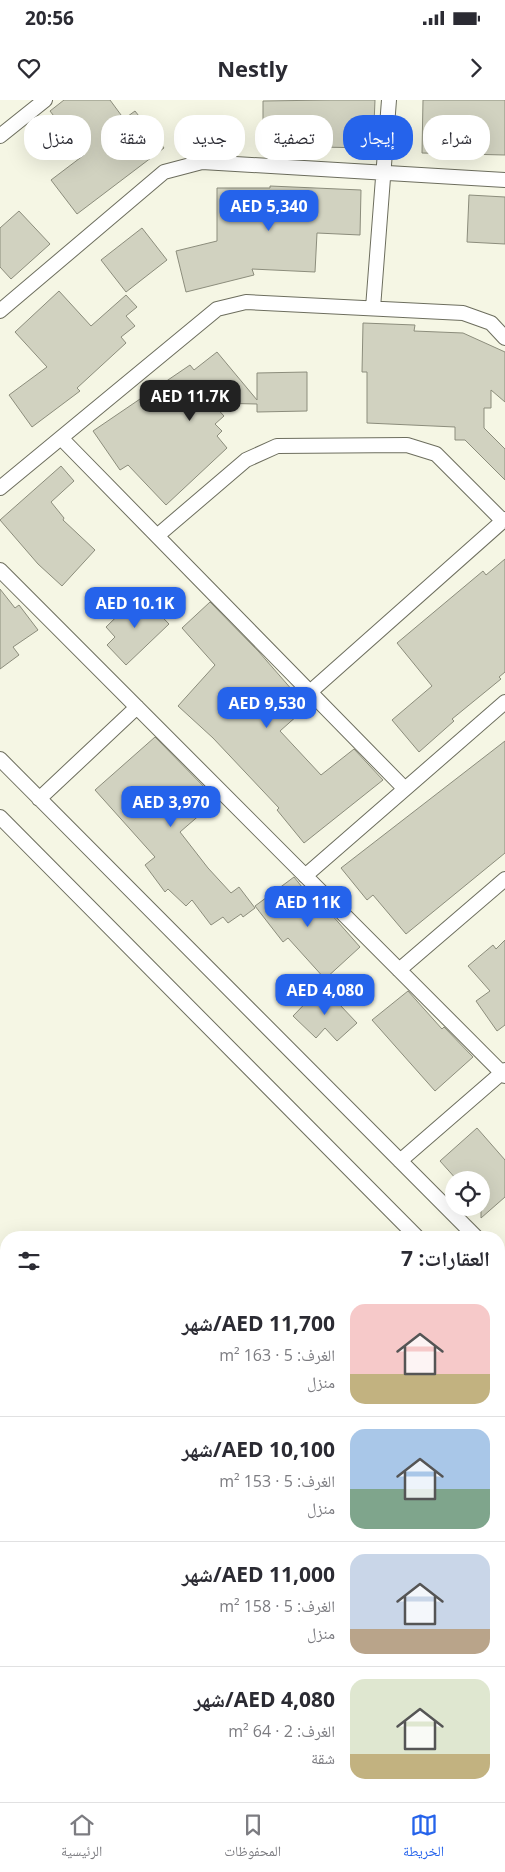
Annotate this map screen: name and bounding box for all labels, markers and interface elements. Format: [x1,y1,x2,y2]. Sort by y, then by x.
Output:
text: 20:56 [25,5,74,31]
text: Nestly [217,53,288,83]
icon: heart [15,54,43,82]
icon: forward [462,54,490,82]
chip: منزل [24,115,91,160]
chip: شقة [101,115,164,160]
chip: جديد [174,115,245,160]
chip: تصفية [255,115,333,160]
chip: إيجار [343,115,413,160]
chip: شراء [423,115,490,160]
pin: AED 5,340 [212,190,326,232]
text: AED 5,340 [230,195,308,217]
pin: AED 11.7K [133,380,247,422]
text: AED 11.7K [151,385,229,407]
pin: AED 10.1K [78,586,192,629]
text: AED 10.1K [96,592,174,614]
pin: AED 9,530 [210,686,324,729]
text: AED 9,530 [228,692,306,714]
pin: AED 3,970 [114,786,228,828]
text: AED 3,970 [132,791,210,813]
pin: AED 11K [262,886,354,928]
text: AED 11K [276,891,340,913]
pin: AED 4,080 [268,974,382,1016]
text: AED 4,080 [286,979,364,1001]
map controls [445,1171,490,1216]
button: locate [445,1171,490,1216]
text: العقارات: 7 [401,1244,490,1272]
icon: filters [15,1247,43,1275]
text: AED 11,700/شهر [182,1309,335,1337]
icon: home [390,1324,450,1384]
text: الغرف: 5 · 163 m² [219,1344,335,1366]
text: منزل [307,1371,335,1393]
text: AED 10,100/شهر [182,1435,335,1463]
icon: home [390,1449,450,1509]
text: الغرف: 5 · 153 m² [219,1470,335,1492]
text: منزل [307,1497,335,1519]
text: AED 11,000/شهر [182,1560,335,1588]
icon: home [390,1574,450,1634]
text: الغرف: 5 · 158 m² [219,1595,335,1617]
text: منزل [307,1622,335,1644]
text: AED 4,080/شهر [194,1685,335,1713]
icon: home [390,1699,450,1759]
text: الغرف: 2 · 64 m² [228,1720,335,1742]
text: شقة [311,1747,335,1769]
tab: الرئيسية [61,1811,102,1865]
tab: المحفوظات [224,1811,281,1865]
tab: الخريطة [403,1811,444,1865]

